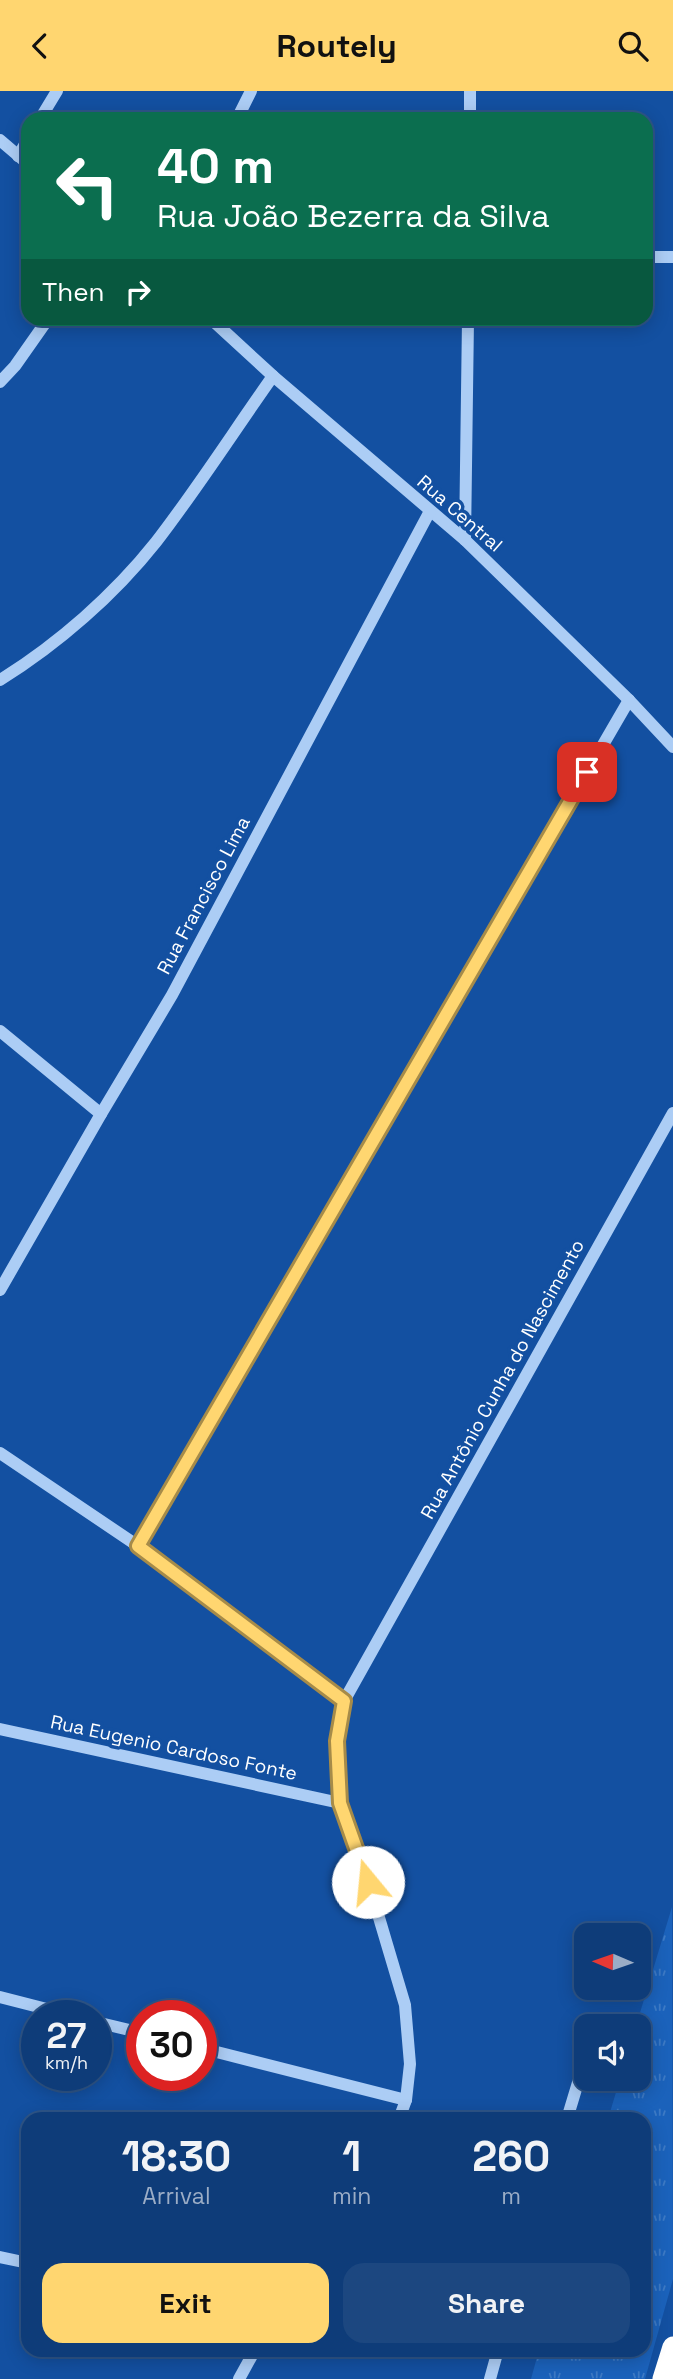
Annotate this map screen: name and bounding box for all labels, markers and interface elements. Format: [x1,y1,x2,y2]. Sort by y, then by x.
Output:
text: Routely [276,26,397,66]
icon: back [21,27,59,65]
icon: search [614,27,652,65]
text: 40 m [157,135,274,197]
icon: left [42,140,133,231]
text: Rua João Bezerra da Silva [157,196,550,236]
icon: right [119,273,157,311]
text: Then [42,275,105,309]
street label: Rua Central [412,469,508,557]
pin [557,742,617,802]
icon: arrive [568,753,606,791]
street label: Rua Francisco Lima [151,812,256,979]
street label: Rua Antônio Cunha do Nascimento [415,1235,590,1523]
street label: Rua Eugenio Cardoso Fonte [48,1709,300,1786]
position arrow [331,1845,405,1919]
north arrow [574,1923,651,2000]
map controls [574,1923,651,2091]
speed limit sign: 30 [126,2000,217,2091]
text: 27 [47,2014,86,2058]
button: sound [574,2014,651,2091]
text: km/h [45,2051,88,2074]
text: 18:30 [122,2130,231,2183]
text: 1 [342,2130,361,2183]
text: 260 [472,2130,550,2183]
text: Arrival [142,2181,211,2211]
text: min [332,2181,371,2211]
text: m [501,2181,521,2211]
button: Exit [42,2263,329,2343]
button: Share [343,2263,630,2343]

